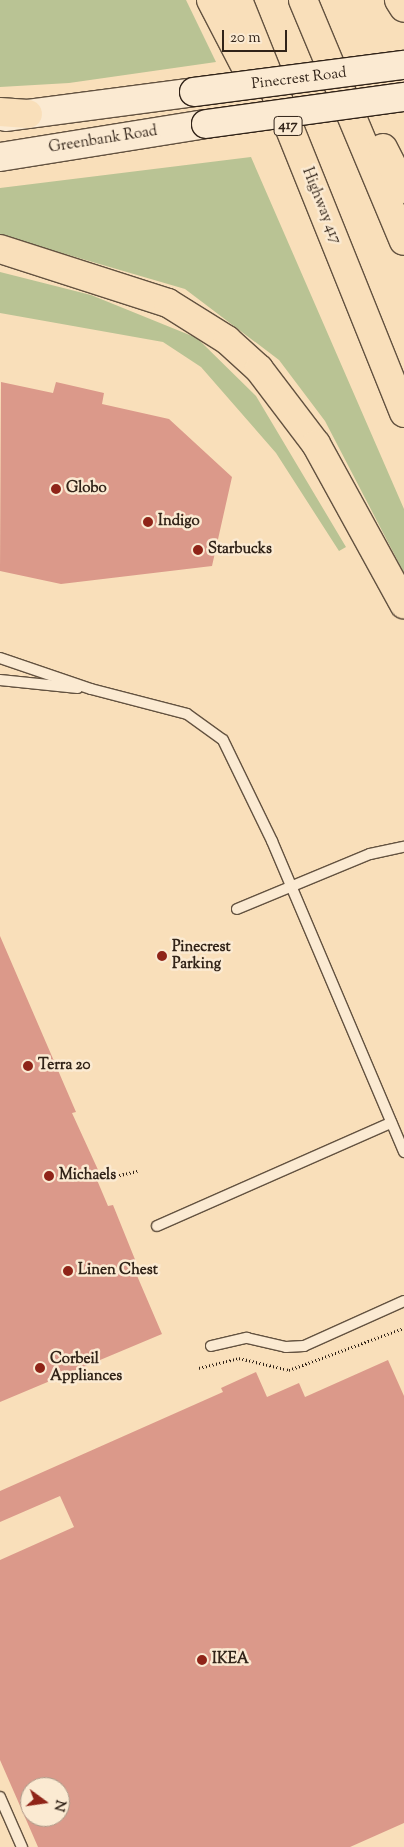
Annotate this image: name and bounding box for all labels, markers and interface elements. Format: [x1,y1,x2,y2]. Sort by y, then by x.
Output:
scale bar [224,20,289,52]
text: 20 m [230,28,261,49]
street label: Pinecrest Road [250,64,348,94]
road number: 417 [273,114,303,138]
street label: Greenbank Road [47,123,159,157]
street label: Highway 417 [298,165,344,247]
place label: Globo [66,480,107,498]
marker: Globo [50,483,62,495]
place label: Indigo [158,513,200,531]
marker: Indigo [142,516,154,528]
place label: Starbucks [208,541,272,559]
marker: Starbucks [192,544,204,556]
place label: Pinecrest Parking [172,938,231,973]
marker: Pinecrest Parking [156,950,168,962]
place label: Terra 20 [38,1057,91,1075]
marker: Terra 20 [22,1060,34,1072]
place label: Michaels [59,1167,116,1185]
marker: Michaels [43,1170,55,1182]
place label: Linen Chest [78,1262,158,1280]
marker: Linen Chest [62,1265,74,1277]
place label: Corbeil Appliances [50,1350,122,1385]
marker: Corbeil Appliances [34,1362,46,1374]
place label: IKEA [212,1651,249,1669]
marker: IKEA [196,1654,208,1666]
north arrow [20,1777,70,1827]
text: N [48,1798,70,1813]

